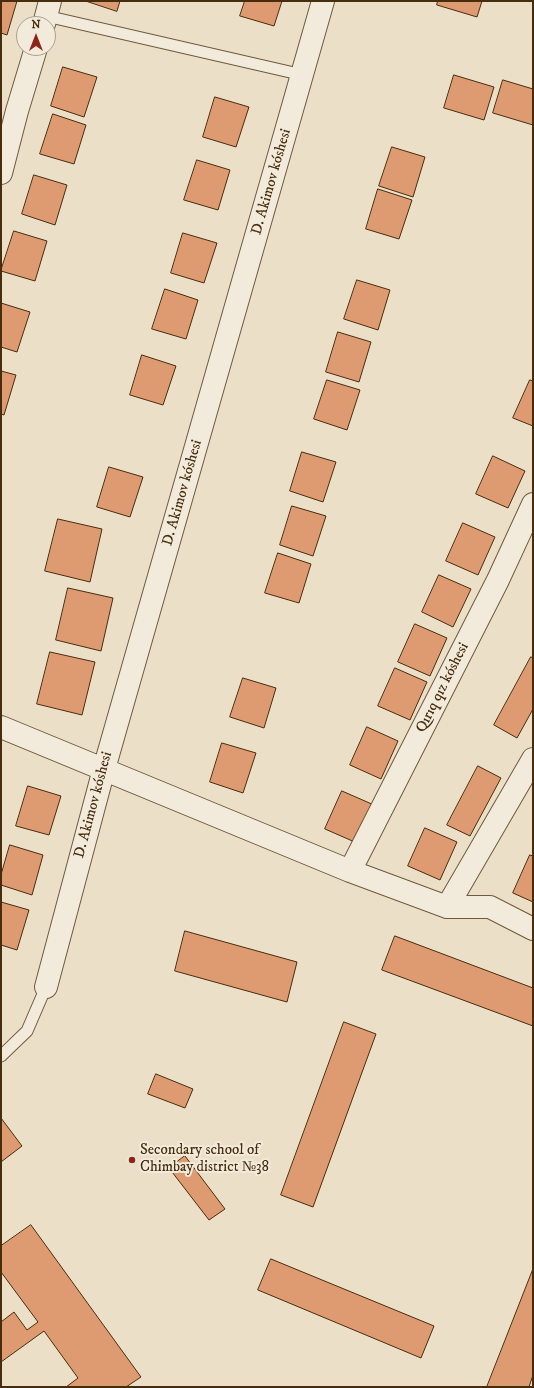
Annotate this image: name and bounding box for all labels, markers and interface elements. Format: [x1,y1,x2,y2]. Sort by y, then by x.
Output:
north arrow [16,16,56,56]
text: N [31,18,41,32]
street label: D. Akimov kóshesi [248,127,296,237]
street label: D. Akimov kóshesi [159,438,207,548]
street label: Qırıq qız kóshesi [413,640,473,736]
street label: D. Akimov kóshesi [71,750,117,860]
place label: Secondary school of Chimbay district №38 [140,1142,269,1177]
marker: Secondary school of Chimbay district №38 [127,1155,137,1165]

